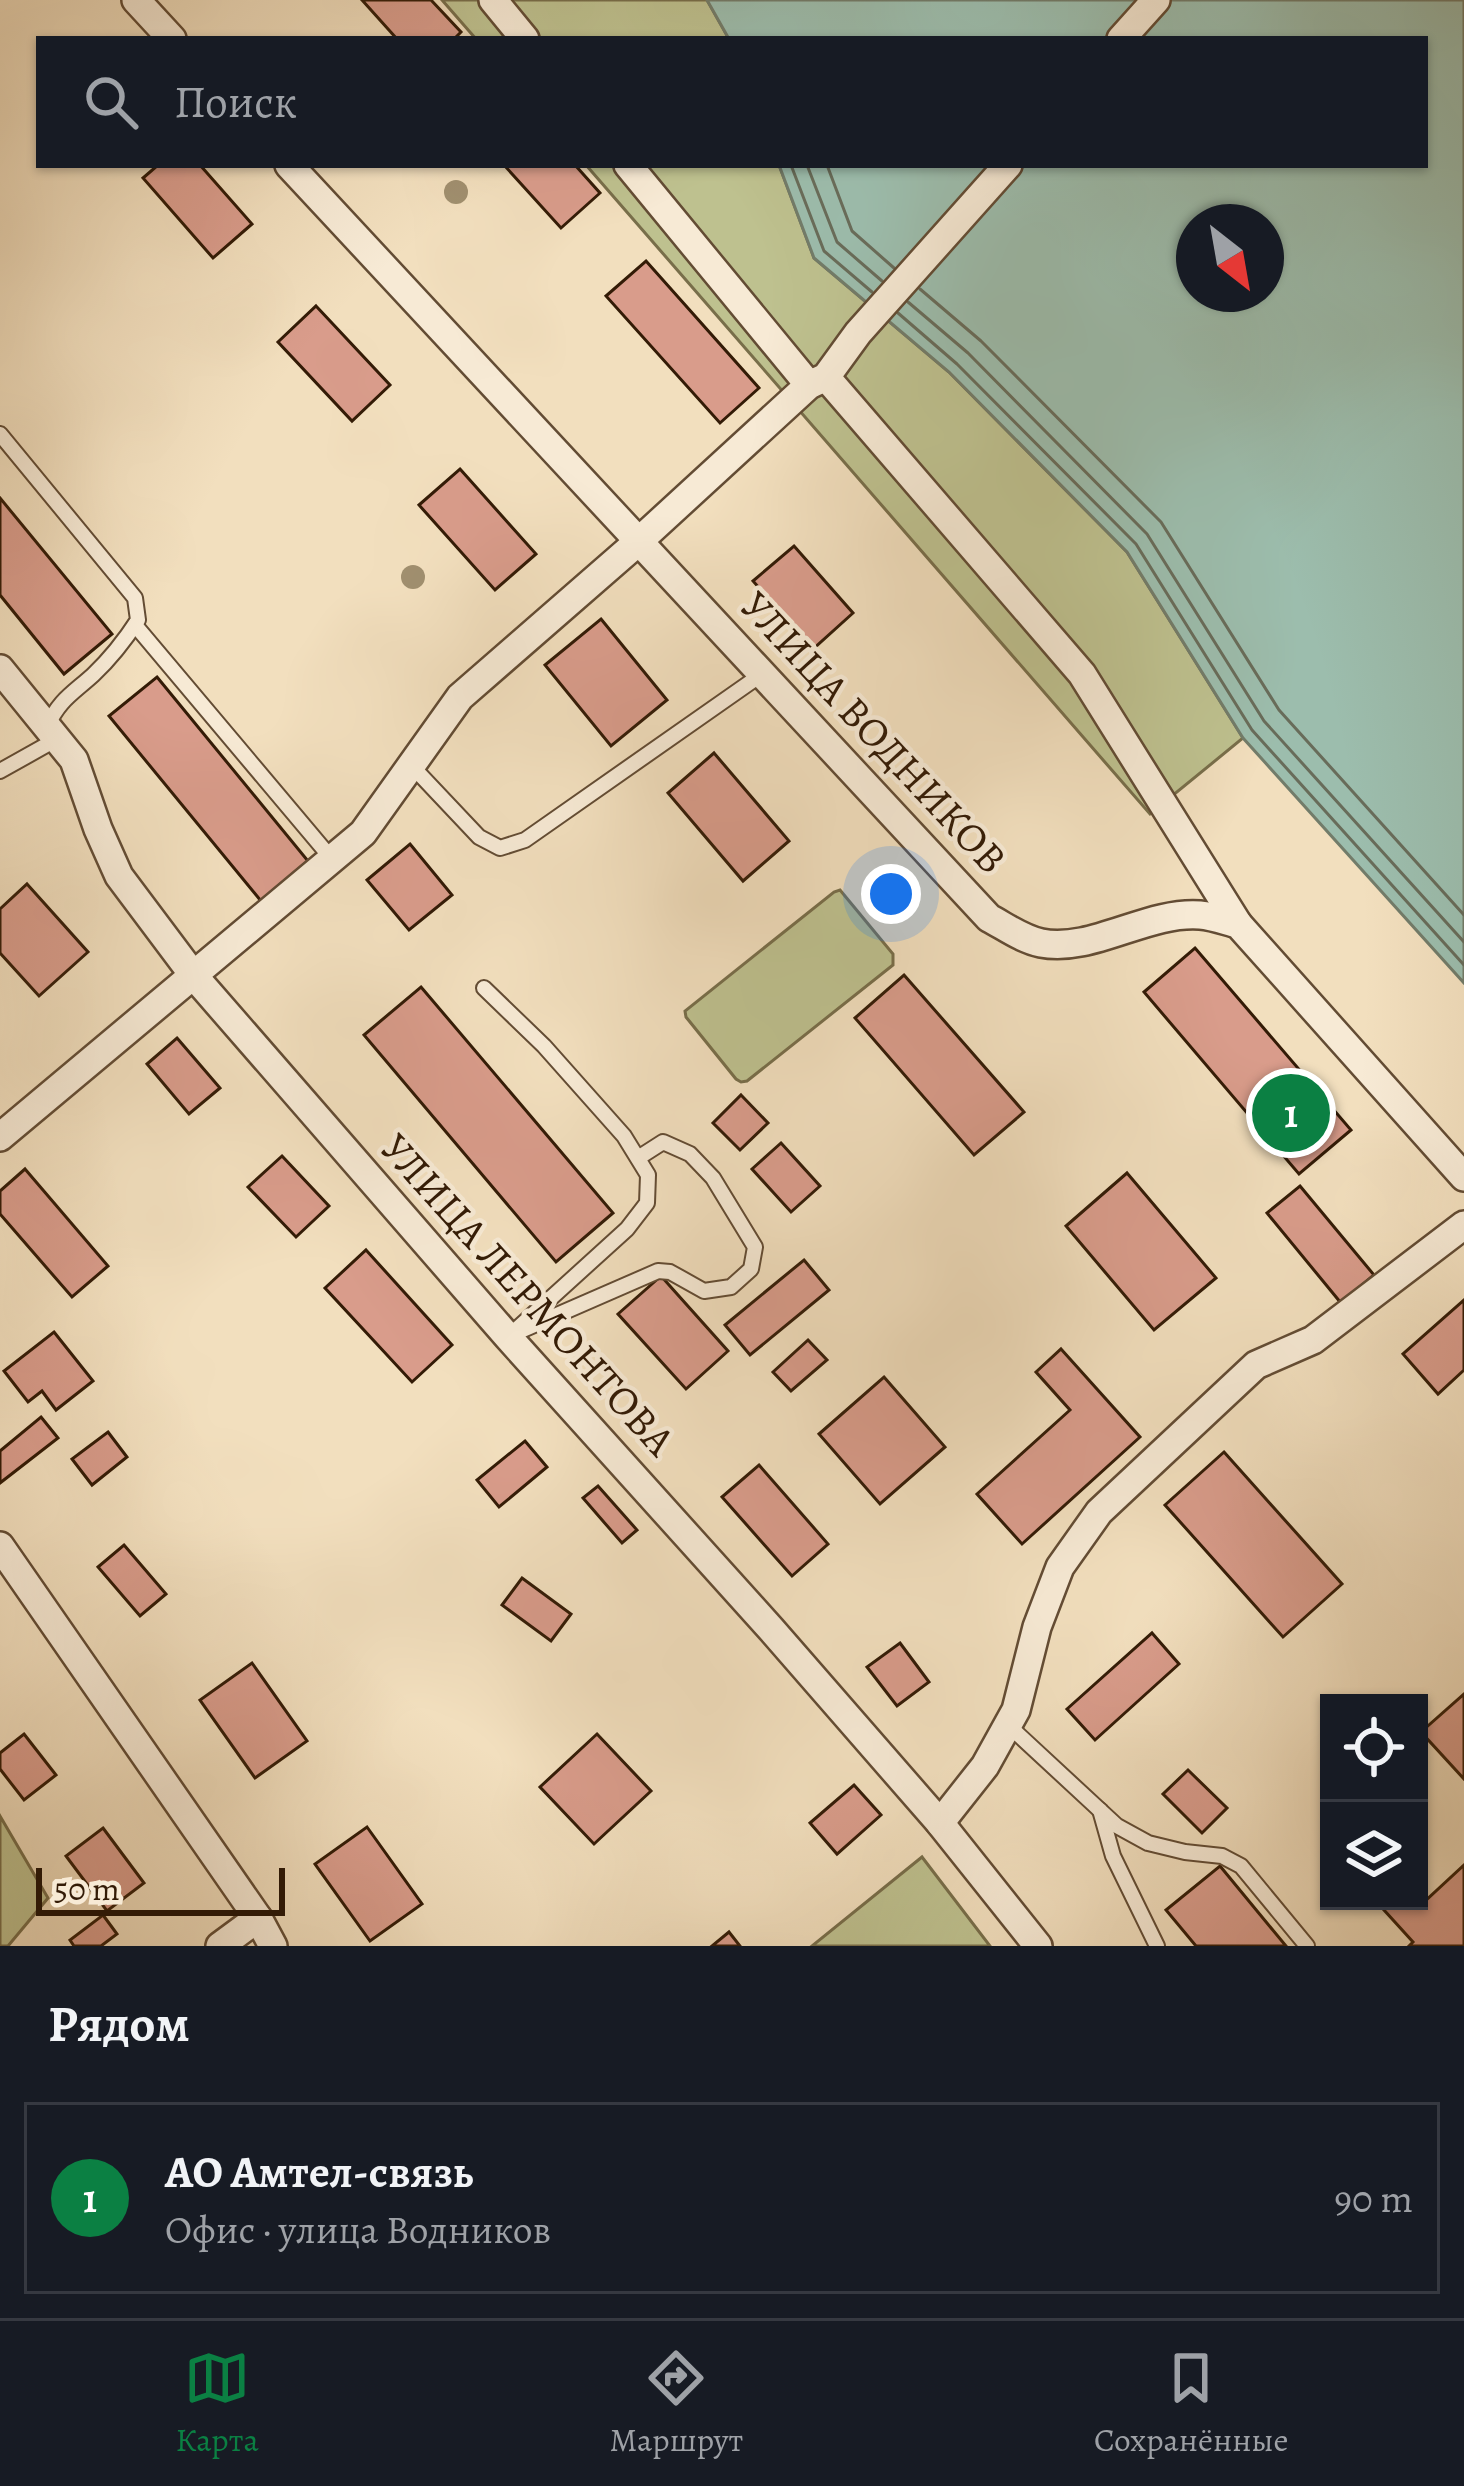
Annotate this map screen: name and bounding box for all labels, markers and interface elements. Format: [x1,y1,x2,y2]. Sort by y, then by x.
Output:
search box [36,36,1428,168]
icon: search [78,69,144,135]
text: Поиск [174,71,297,133]
north arrow [1176,204,1284,312]
street label: УЛИЦА ВОДНИКОВ [728,578,1020,886]
your location [861,864,921,924]
pin: 1 [1252,1068,1330,1158]
street label: УЛИЦА ЛЕРМОНТОВА [368,1120,689,1468]
map controls [1320,1694,1428,1910]
button: locate [1320,1694,1428,1802]
button: layers [1320,1802,1428,1910]
scale bar [36,1862,285,1915]
text: 50 m [54,1866,120,1911]
text: Рядом [48,1989,190,2059]
text: АО Амтел-связь [165,2141,473,2203]
text: 1 [83,2172,97,2225]
text: 90 m [1334,2172,1413,2225]
text: Офис · улица Водников [165,2203,551,2256]
tab: Карта [175,2345,259,2462]
tab: Маршрут [609,2345,743,2462]
tab: Сохранённые [1094,2345,1289,2462]

